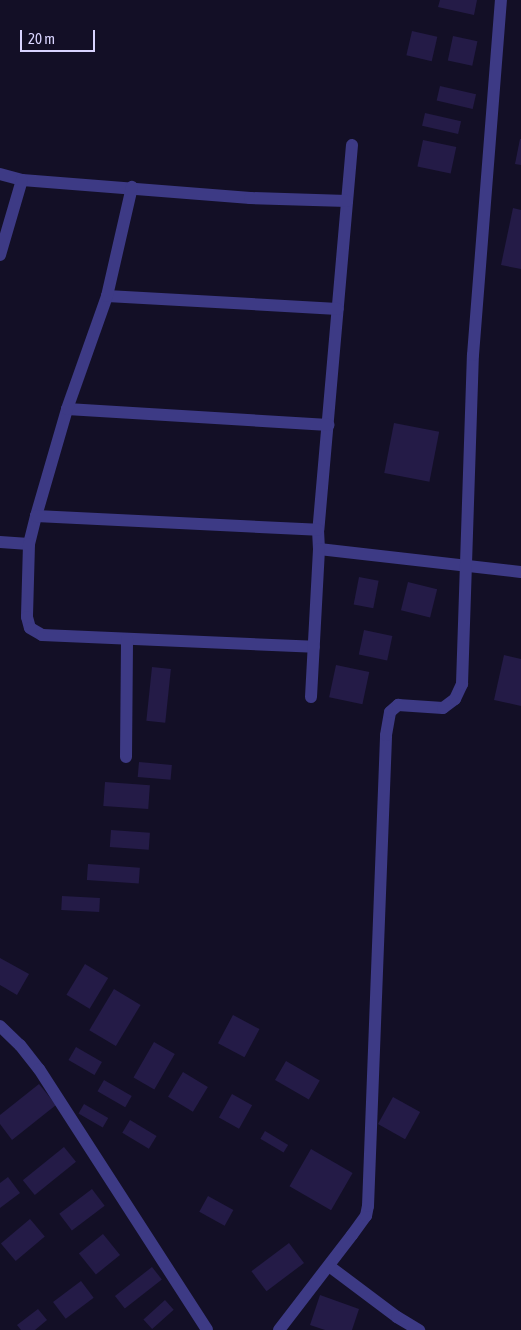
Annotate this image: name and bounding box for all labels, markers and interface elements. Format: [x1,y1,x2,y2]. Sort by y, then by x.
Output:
scale bar [22,20,98,52]
text: 20 m [28,30,55,47]

